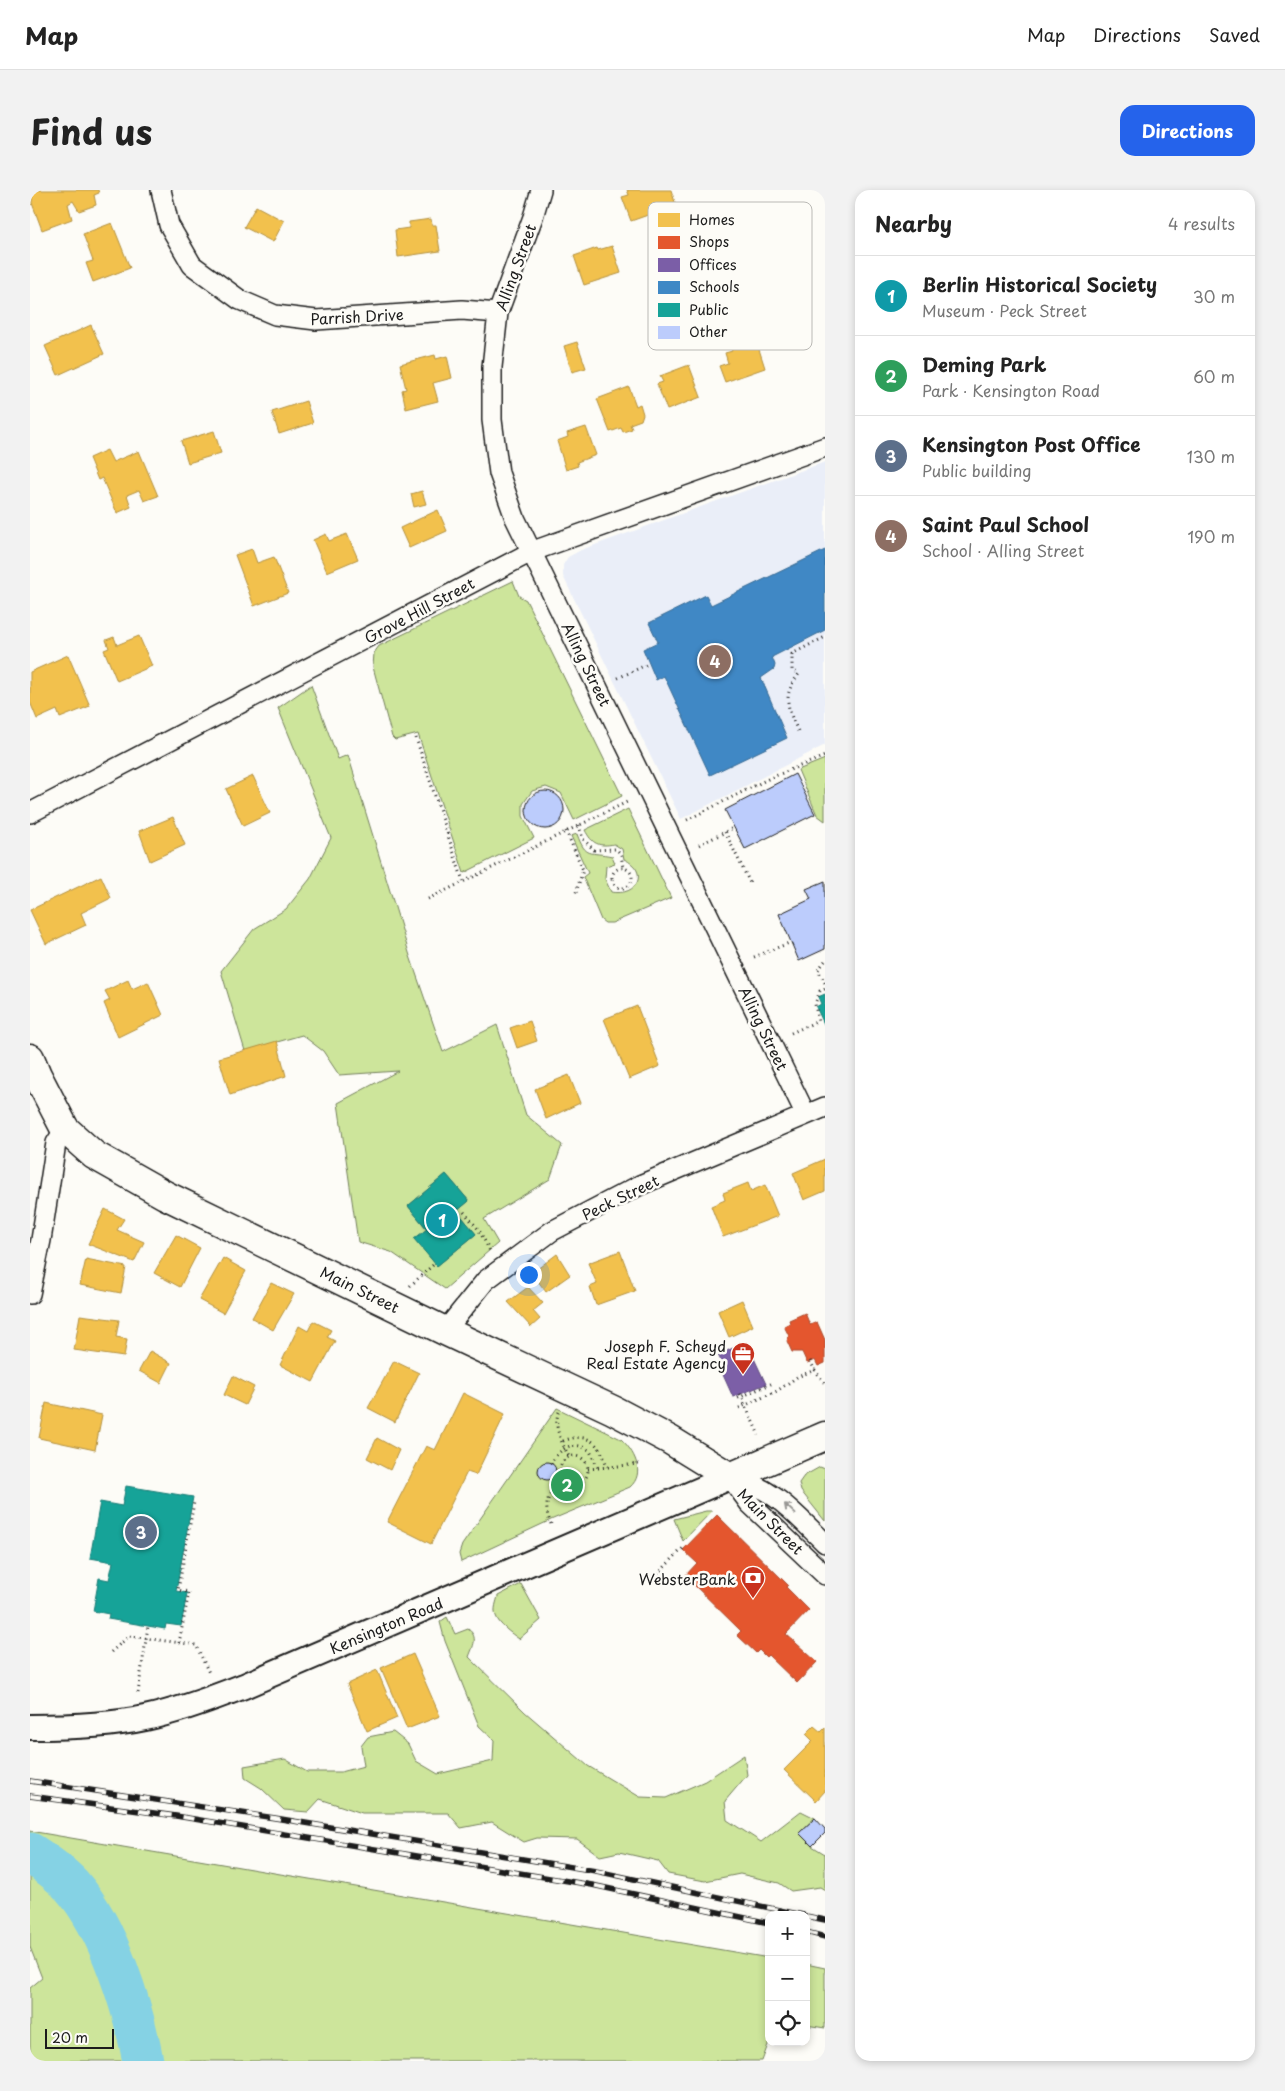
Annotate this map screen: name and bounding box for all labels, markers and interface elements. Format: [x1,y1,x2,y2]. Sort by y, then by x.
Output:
text: Map [25,17,78,53]
text: Map [1027,21,1065,48]
text: Directions [1093,21,1181,48]
text: Saved [1209,21,1260,48]
text: Find us [30,104,152,157]
button: Directions [1120,105,1255,156]
legend [648,202,812,350]
text: Nearby [875,207,952,239]
text: Homes [689,209,735,230]
text: 4 results [1168,211,1235,235]
street label: Alling Street [489,220,541,314]
text: Shops [689,231,729,252]
text: Offices [689,254,736,275]
text: Berlin Historical Society [922,270,1157,298]
text: Schools [689,276,739,297]
text: 1 [887,284,895,308]
text: 30 m [1193,284,1235,308]
text: Museum · Peck Street [922,298,1087,322]
text: Public [689,299,729,320]
street label: Parrish Drive [310,302,404,330]
text: Other [689,321,728,342]
text: Deming Park [922,350,1046,378]
text: 2 [885,364,897,388]
text: 60 m [1193,364,1235,388]
text: Park · Kensington Road [922,378,1100,402]
text: Kensington Post Office [922,430,1141,458]
text: 3 [886,444,896,468]
text: 130 m [1187,444,1235,468]
text: Public building [922,458,1032,482]
text: Saint Paul School [922,510,1089,538]
text: 4 [886,524,896,548]
text: 190 m [1187,524,1235,548]
text: School · Alling Street [922,538,1084,562]
street label: Grove Hill Street [360,571,478,649]
street label: Alling Street [557,618,617,710]
pin: 4 [699,642,731,680]
street label: Alling Street [734,982,794,1074]
street label: Peck Street [578,1168,662,1226]
pin: 1 [426,1201,458,1239]
street label: Main Street [317,1260,403,1318]
your location [516,1262,542,1288]
place label: Joseph F. Scheyd Real Estate Agency [587,1334,726,1374]
office icon: Joseph F. Scheyd Real Estate Agency [730,1341,756,1375]
pin: 2 [551,1466,583,1504]
street label: Main Street [733,1483,809,1559]
one-way arrow [783,1503,796,1515]
pin: 3 [125,1513,157,1551]
bank icon: WebsterBank [740,1565,766,1599]
place label: WebsterBank [639,1567,736,1590]
street label: Kensington Road [326,1591,446,1659]
map controls [765,1911,810,2046]
button: + [765,1911,810,1956]
button: − [765,1956,810,2001]
button: locate [765,2001,810,2046]
scale bar [45,2026,114,2049]
text: 20 m [52,2027,88,2048]

